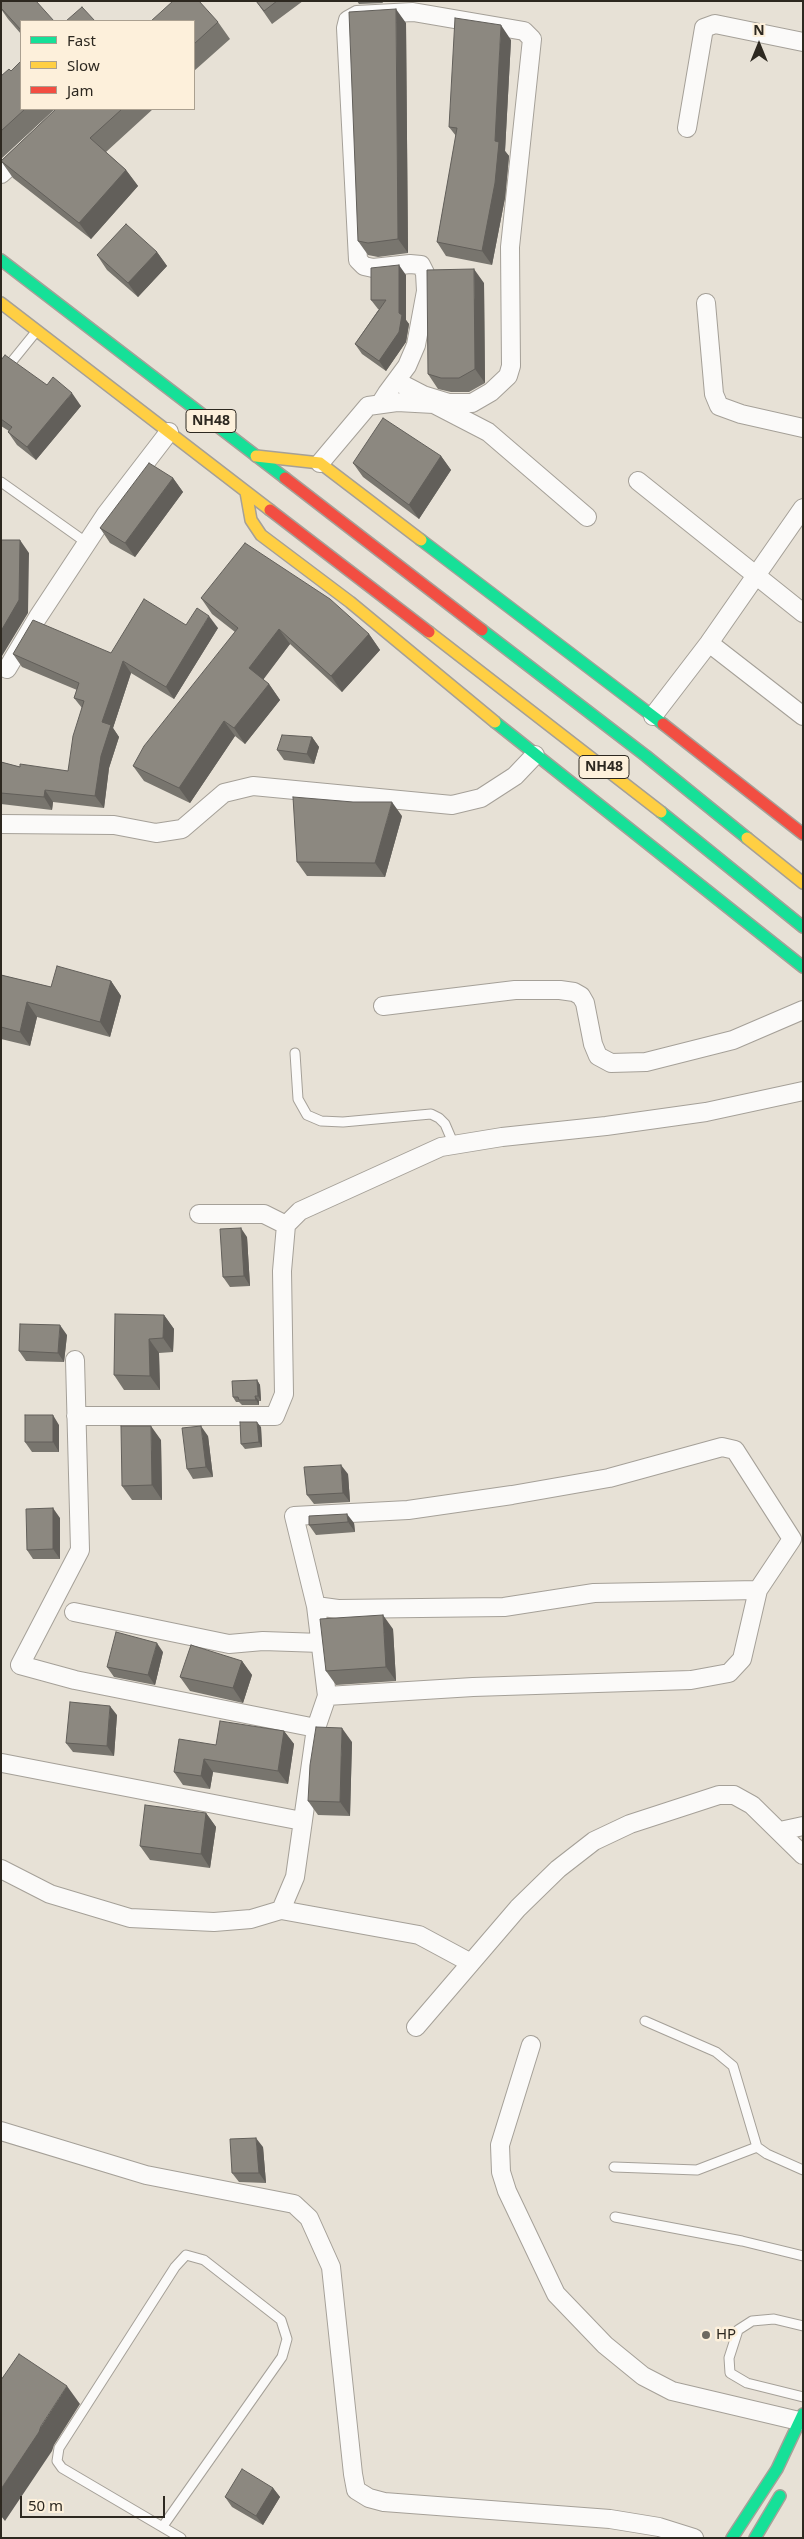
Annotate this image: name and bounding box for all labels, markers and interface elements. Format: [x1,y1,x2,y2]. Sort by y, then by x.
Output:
legend [20,20,195,110]
north arrow [734,20,784,70]
text: N [753,20,765,39]
text: Fast [67,30,96,50]
text: Slow [67,55,100,75]
text: Jam [67,80,94,100]
road number: NH48 [186,410,236,432]
road number: NH48 [579,756,629,779]
place label: HP [716,2326,736,2344]
marker: HP [700,2329,712,2341]
scale bar [22,2486,168,2518]
text: 50 m [28,2495,63,2515]

